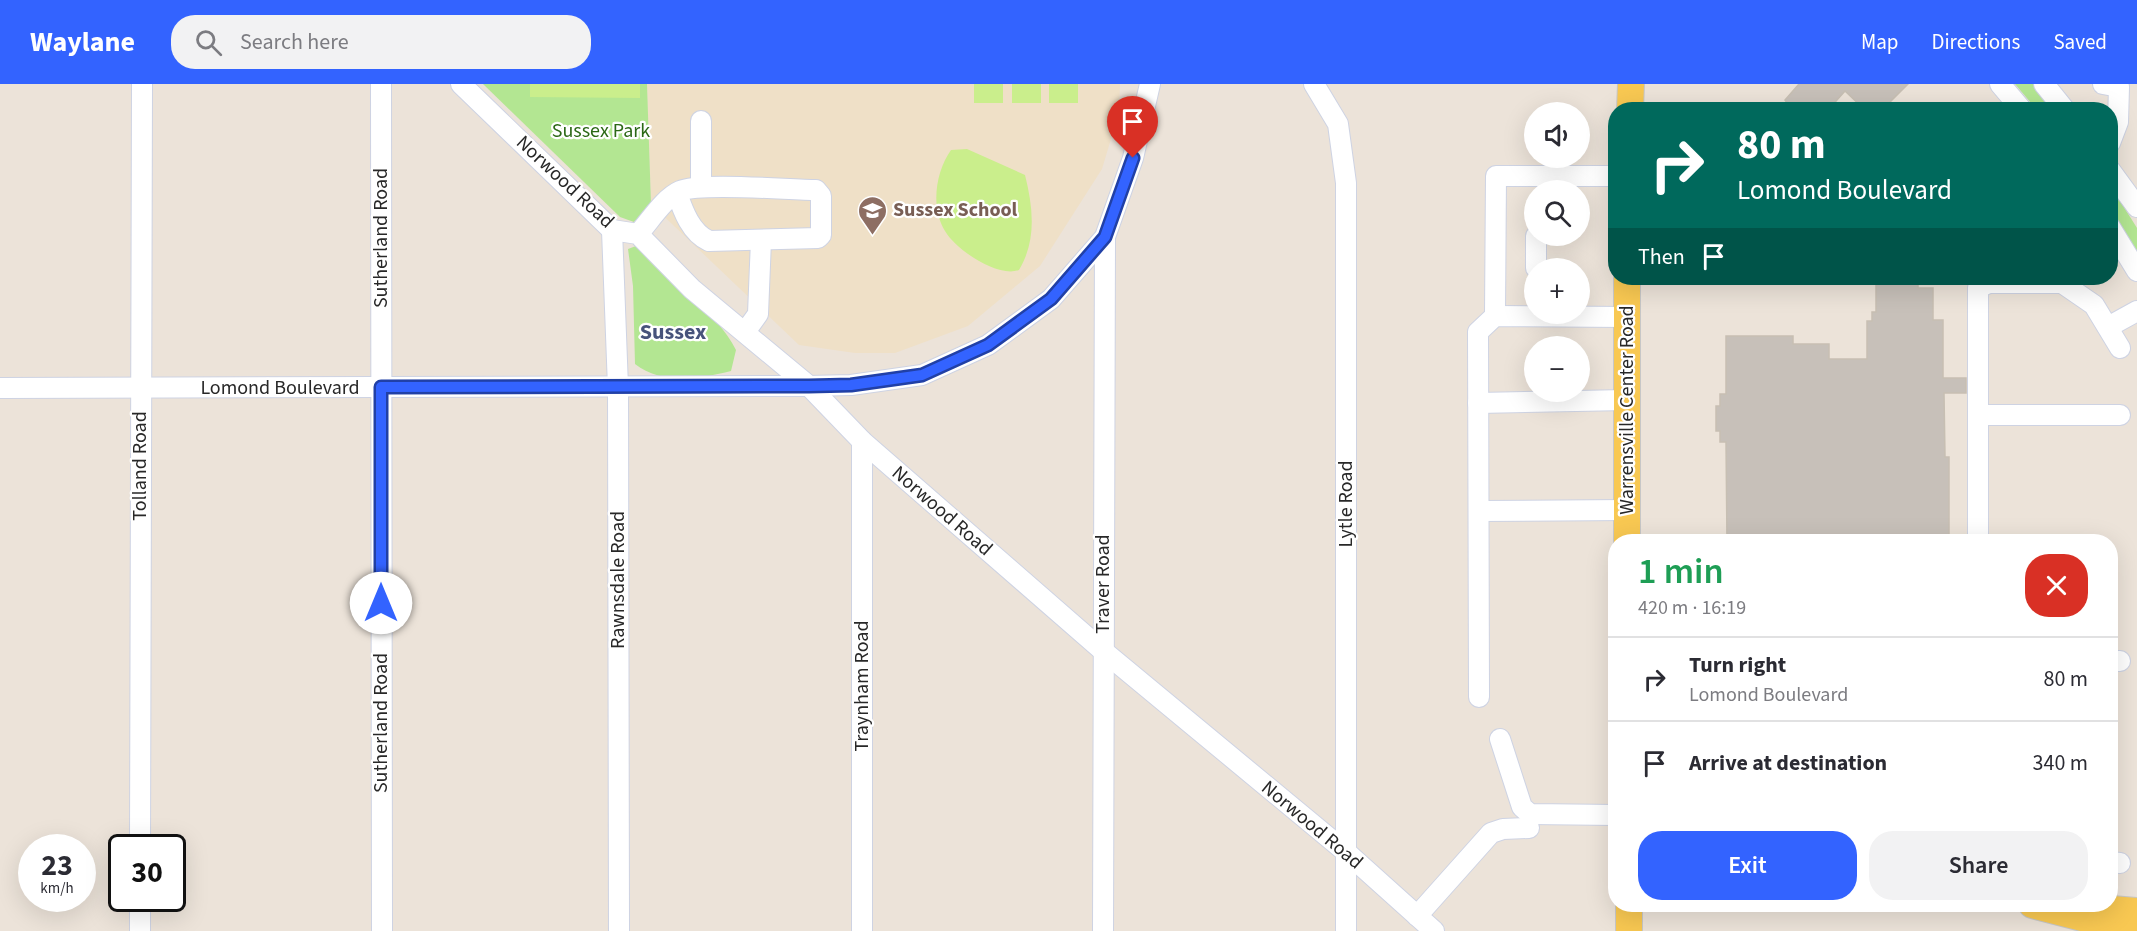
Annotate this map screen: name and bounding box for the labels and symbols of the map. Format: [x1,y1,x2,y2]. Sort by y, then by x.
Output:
pin [1107,96,1158,158]
park label: Sussex Park [552,117,650,145]
street label: Norwood Road [510,129,620,235]
street label: Sutherland Road [367,168,395,308]
school or university icon: Sussex School [856,194,888,236]
place label: Sussex School [893,196,1018,224]
street label: Warrensville Center Road [1613,305,1641,515]
district label: Sussex [640,316,706,348]
street label: Lomond Boulevard [200,374,360,402]
street label: Tolland Road [126,411,154,521]
street label: Norwood Road [886,459,998,563]
street label: Lytle Road [1332,460,1360,548]
street label: Rawnsdale Road [604,511,632,649]
street label: Traver Road [1089,534,1117,634]
position arrow [349,571,413,635]
street label: Traynham Road [848,620,876,752]
street label: Sutherland Road [367,653,395,793]
street label: Norwood Road [1255,774,1369,876]
speed limit sign: 30 [108,834,186,912]

